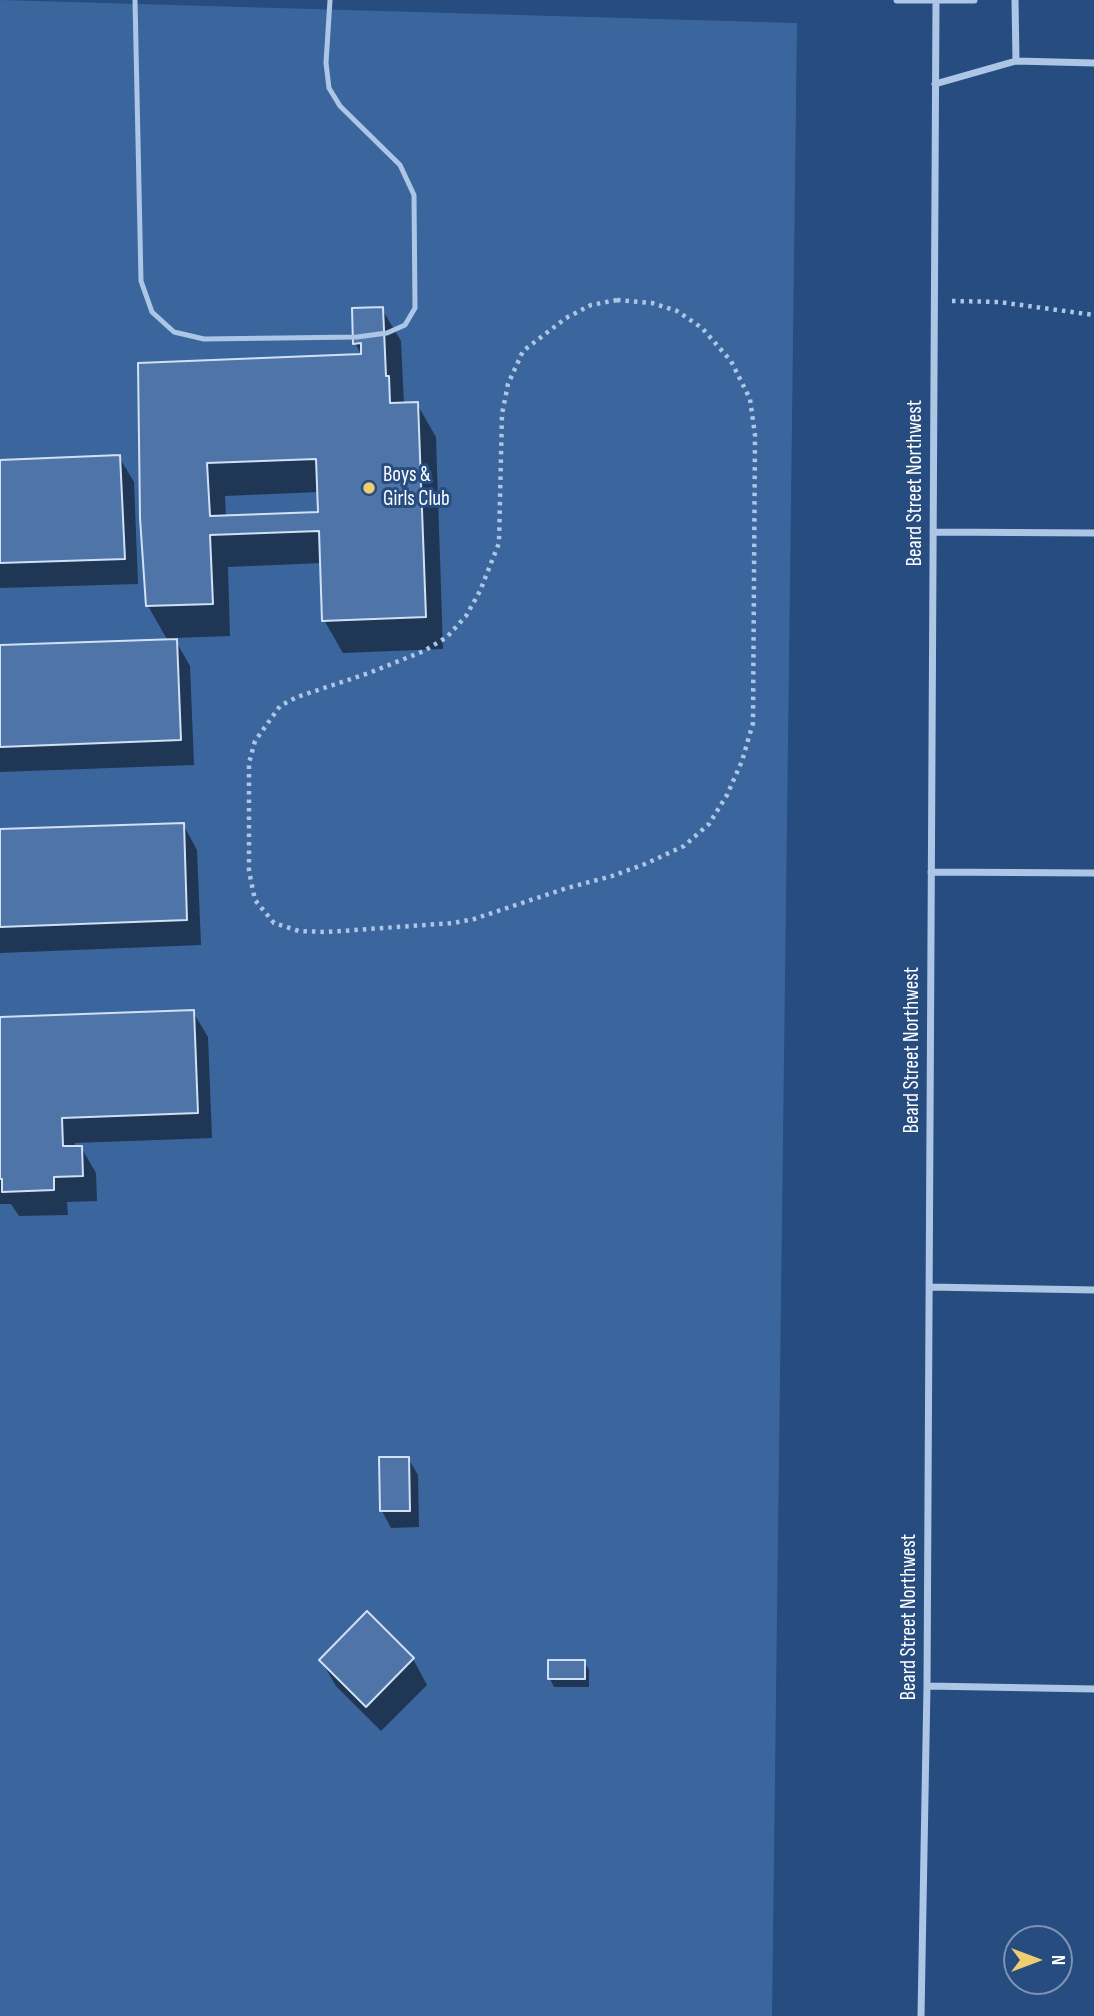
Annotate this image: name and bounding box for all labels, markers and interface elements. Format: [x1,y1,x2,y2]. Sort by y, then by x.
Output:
street label: Beard Street Northwest [903,400,929,566]
place label: Boys & Girls Club [383,463,450,513]
marker: Boys & Girls Club [361,480,377,496]
street label: Beard Street Northwest [900,967,926,1133]
street label: Beard Street Northwest [897,1534,923,1700]
north arrow [1003,1925,1073,1995]
text: N [1046,1955,1069,1965]

